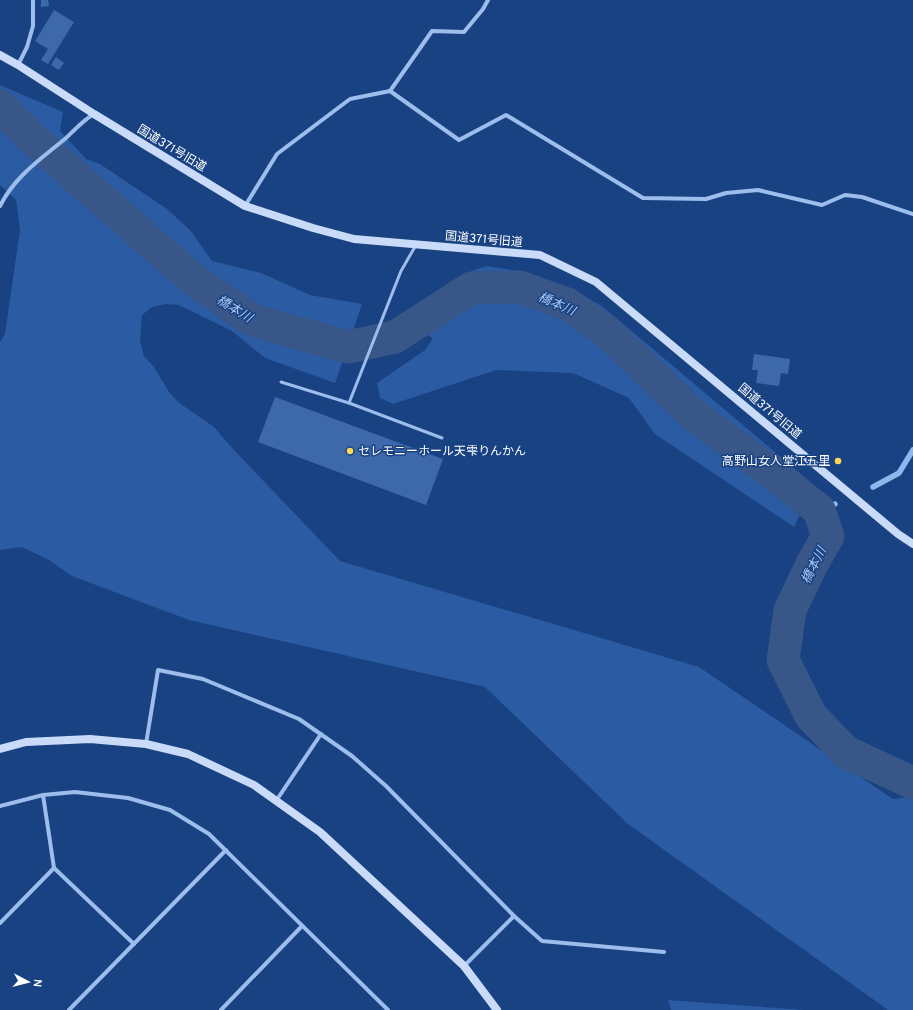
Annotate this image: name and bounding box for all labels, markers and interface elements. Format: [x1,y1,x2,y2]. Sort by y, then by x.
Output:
street label: 国道371号旧道 [134,122,209,176]
street label: 国道371号旧道 [444,229,523,251]
water label: 橋本川 [535,290,579,321]
water label: 橋本川 [213,293,256,328]
street label: 国道371号旧道 [734,381,804,443]
place label: セレモニーホール天雫りんかん [358,444,526,460]
marker: セレモニーホール天雫りんかん [345,446,355,456]
place label: 高野山女人堂江五里 [722,454,830,470]
marker: 高野山女人堂江五里 [833,456,843,466]
water label: 橋本川 [799,543,832,587]
north arrow [8,962,48,1002]
text: N [30,978,44,988]

